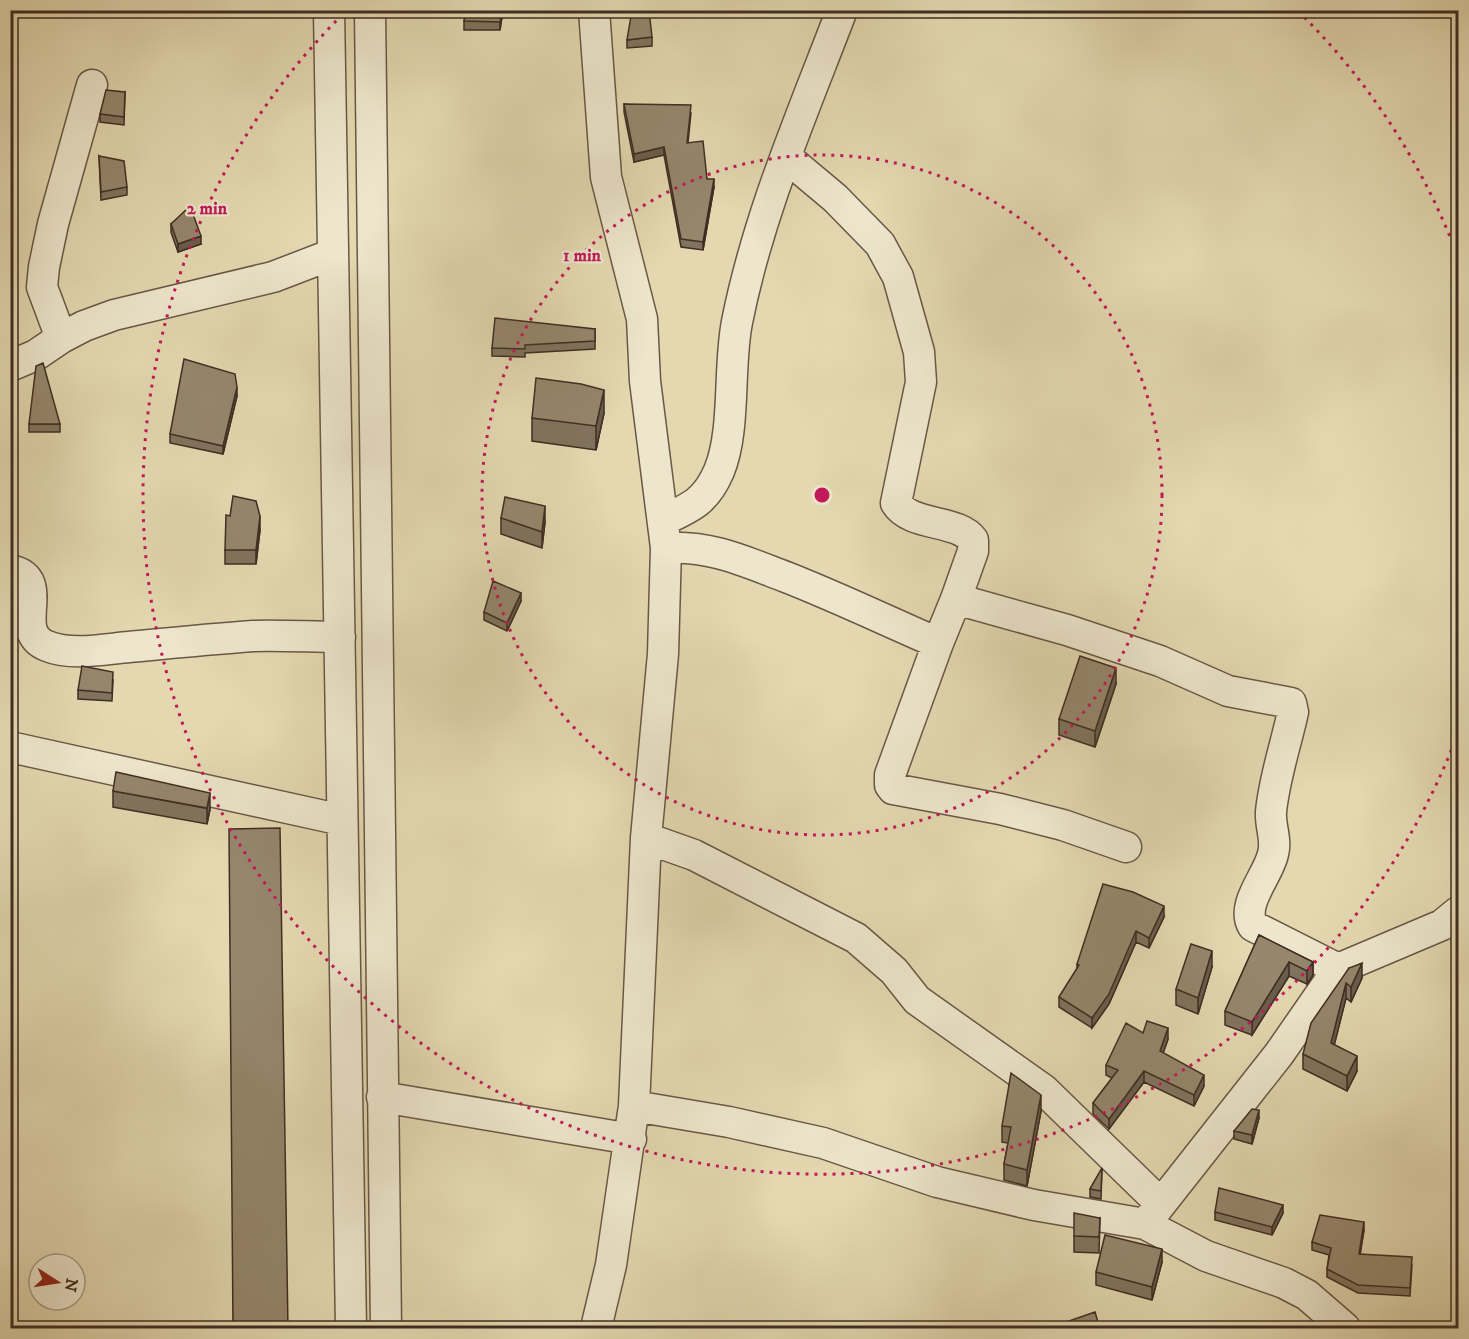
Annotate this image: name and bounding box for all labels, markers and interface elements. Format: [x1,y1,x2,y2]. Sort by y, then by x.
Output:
text: 2 min [187,198,228,220]
text: 1 min [563,245,602,267]
centre of rings [812,485,832,505]
north arrow [27,1252,87,1312]
text: N [60,1276,82,1293]

